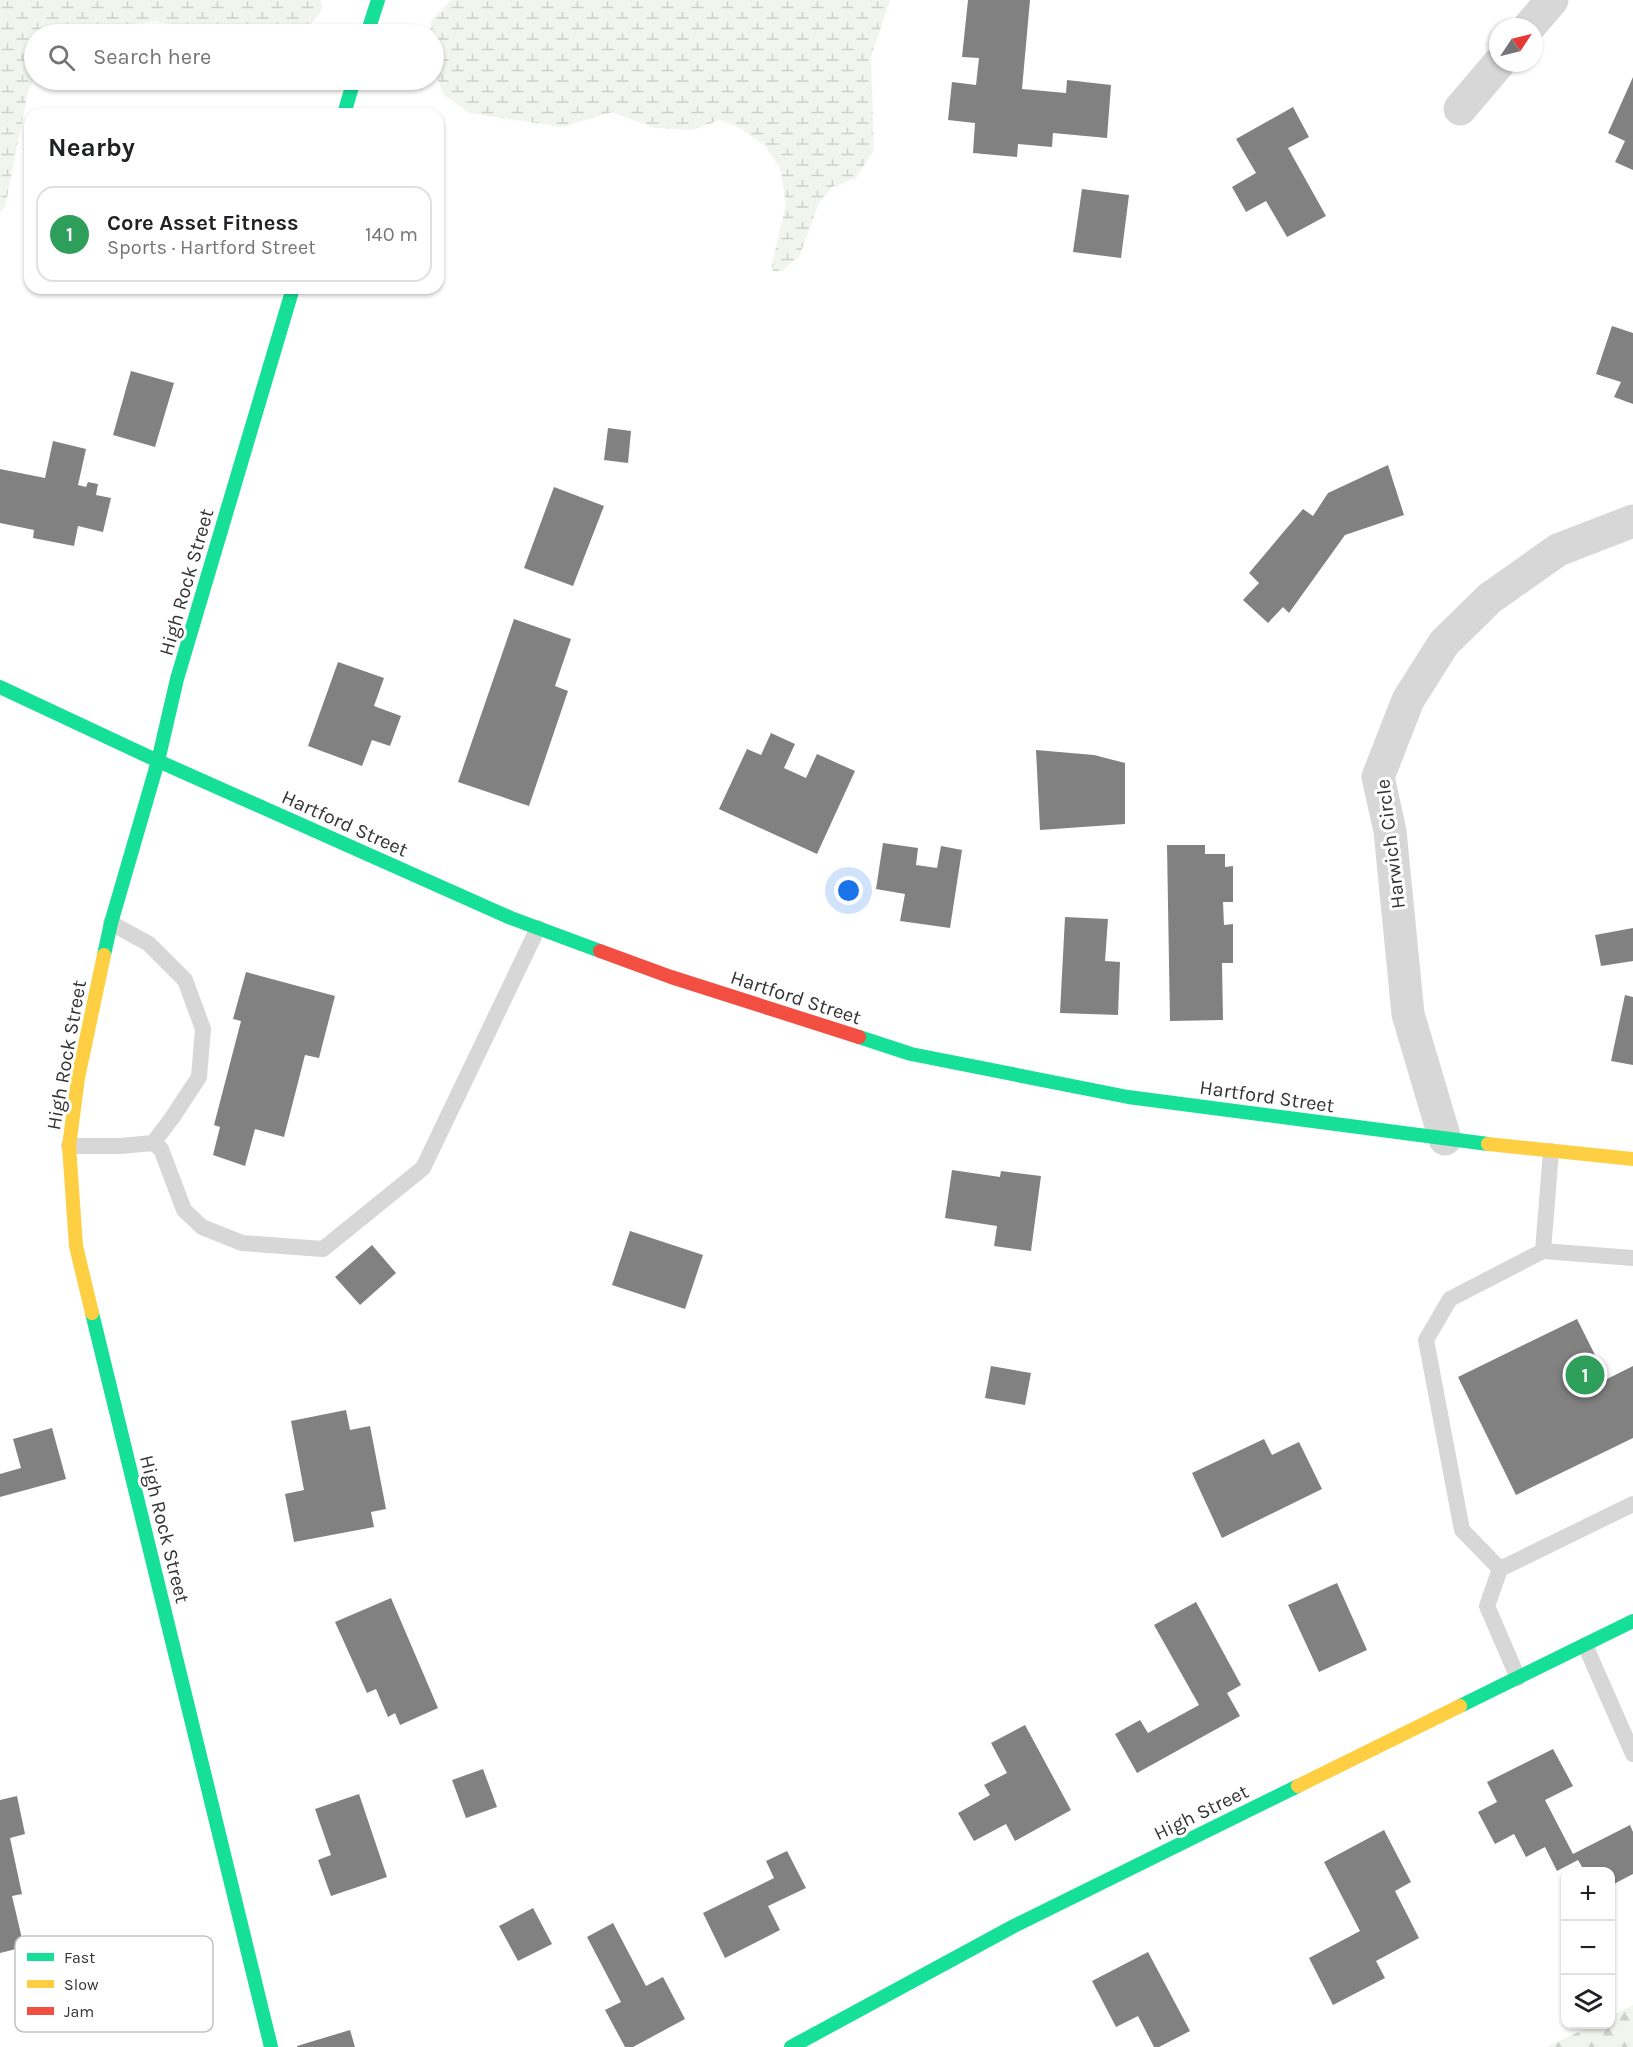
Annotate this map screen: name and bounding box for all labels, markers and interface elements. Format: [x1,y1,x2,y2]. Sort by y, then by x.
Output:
north arrow [1489,18,1543,72]
search box [24,24,444,90]
icon: search [45,41,78,74]
text: Search here [93,44,211,70]
text: Nearby [48,132,135,163]
text: Core Asset Fitness [107,210,299,236]
text: 1 [66,223,73,246]
text: 140 m [365,223,418,246]
text: Sports · Hartford Street [107,236,316,259]
street label: High Rock Street [154,506,219,658]
street label: Harwich Circle [1371,778,1410,910]
street label: Hartford Street [278,785,412,862]
your location [834,876,863,905]
street label: Hartford Street [728,966,864,1030]
street label: High Rock Street [42,978,91,1132]
street label: Hartford Street [1198,1076,1336,1117]
pin: 1 [1566,1352,1604,1398]
street label: High Rock Street [135,1453,194,1606]
street label: High Street [1150,1779,1253,1845]
map controls [1561,1867,1615,2029]
button: + [1561,1867,1615,1921]
button: − [1561,1921,1615,1975]
legend [15,1936,213,2032]
text: Fast [64,1948,95,1967]
text: Slow [64,1975,99,1994]
button: layers [1561,1975,1615,2029]
text: Jam [64,2002,94,2021]

